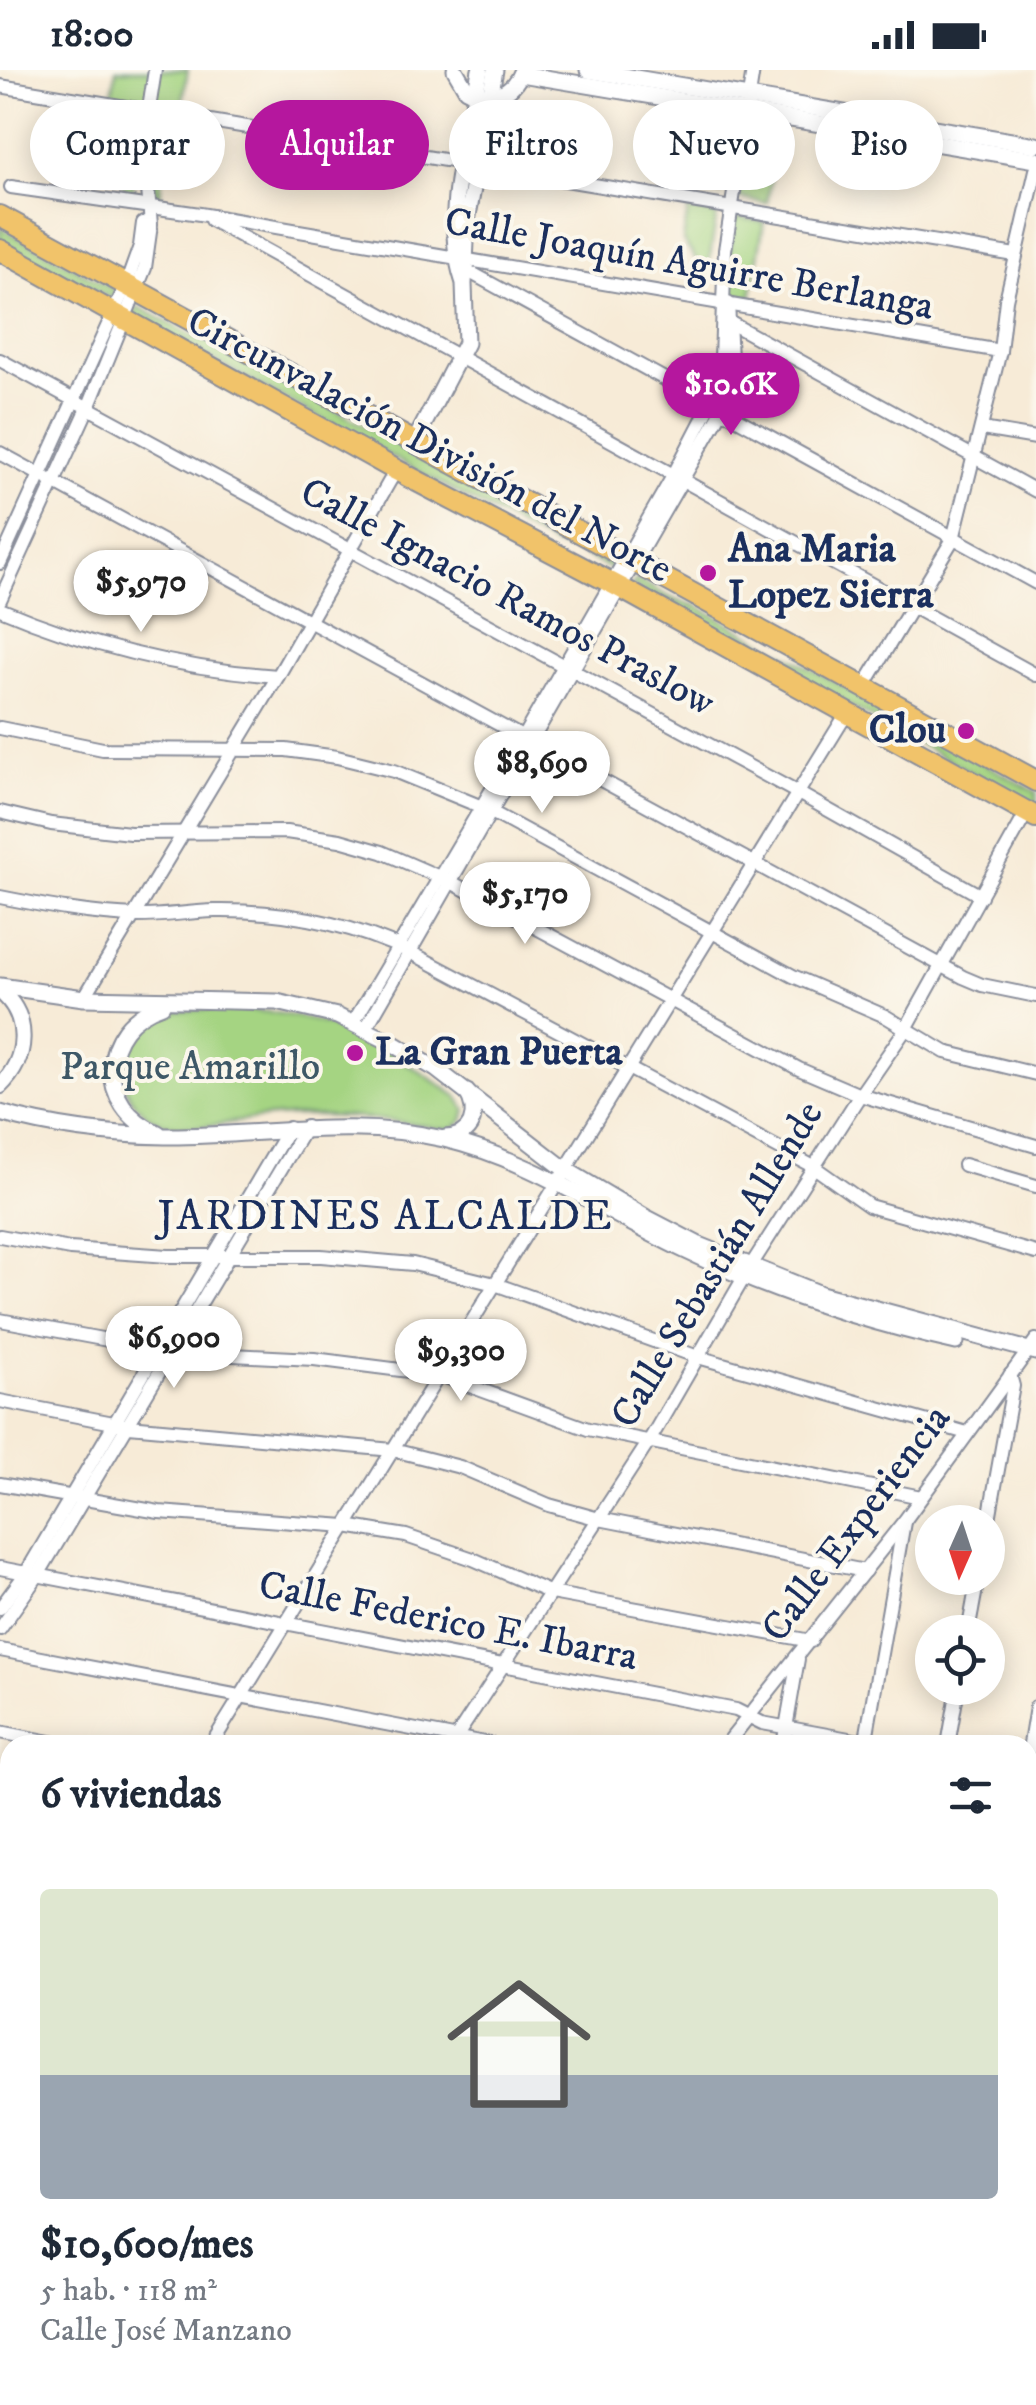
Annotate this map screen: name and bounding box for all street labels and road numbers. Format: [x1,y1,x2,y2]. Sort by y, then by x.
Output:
street label: Calle Joaquín Aguirre Berlanga [441,197,937,333]
street label: Circunvalación División del Norte [178,297,680,595]
street label: Calle Ignacio Ramos Praslow [291,467,723,729]
street label: Calle Sebastián Allende [601,1093,835,1437]
street label: Calle Experiencia [751,1395,963,1653]
street label: Calle Federico E. Ibarra [254,1561,642,1683]

